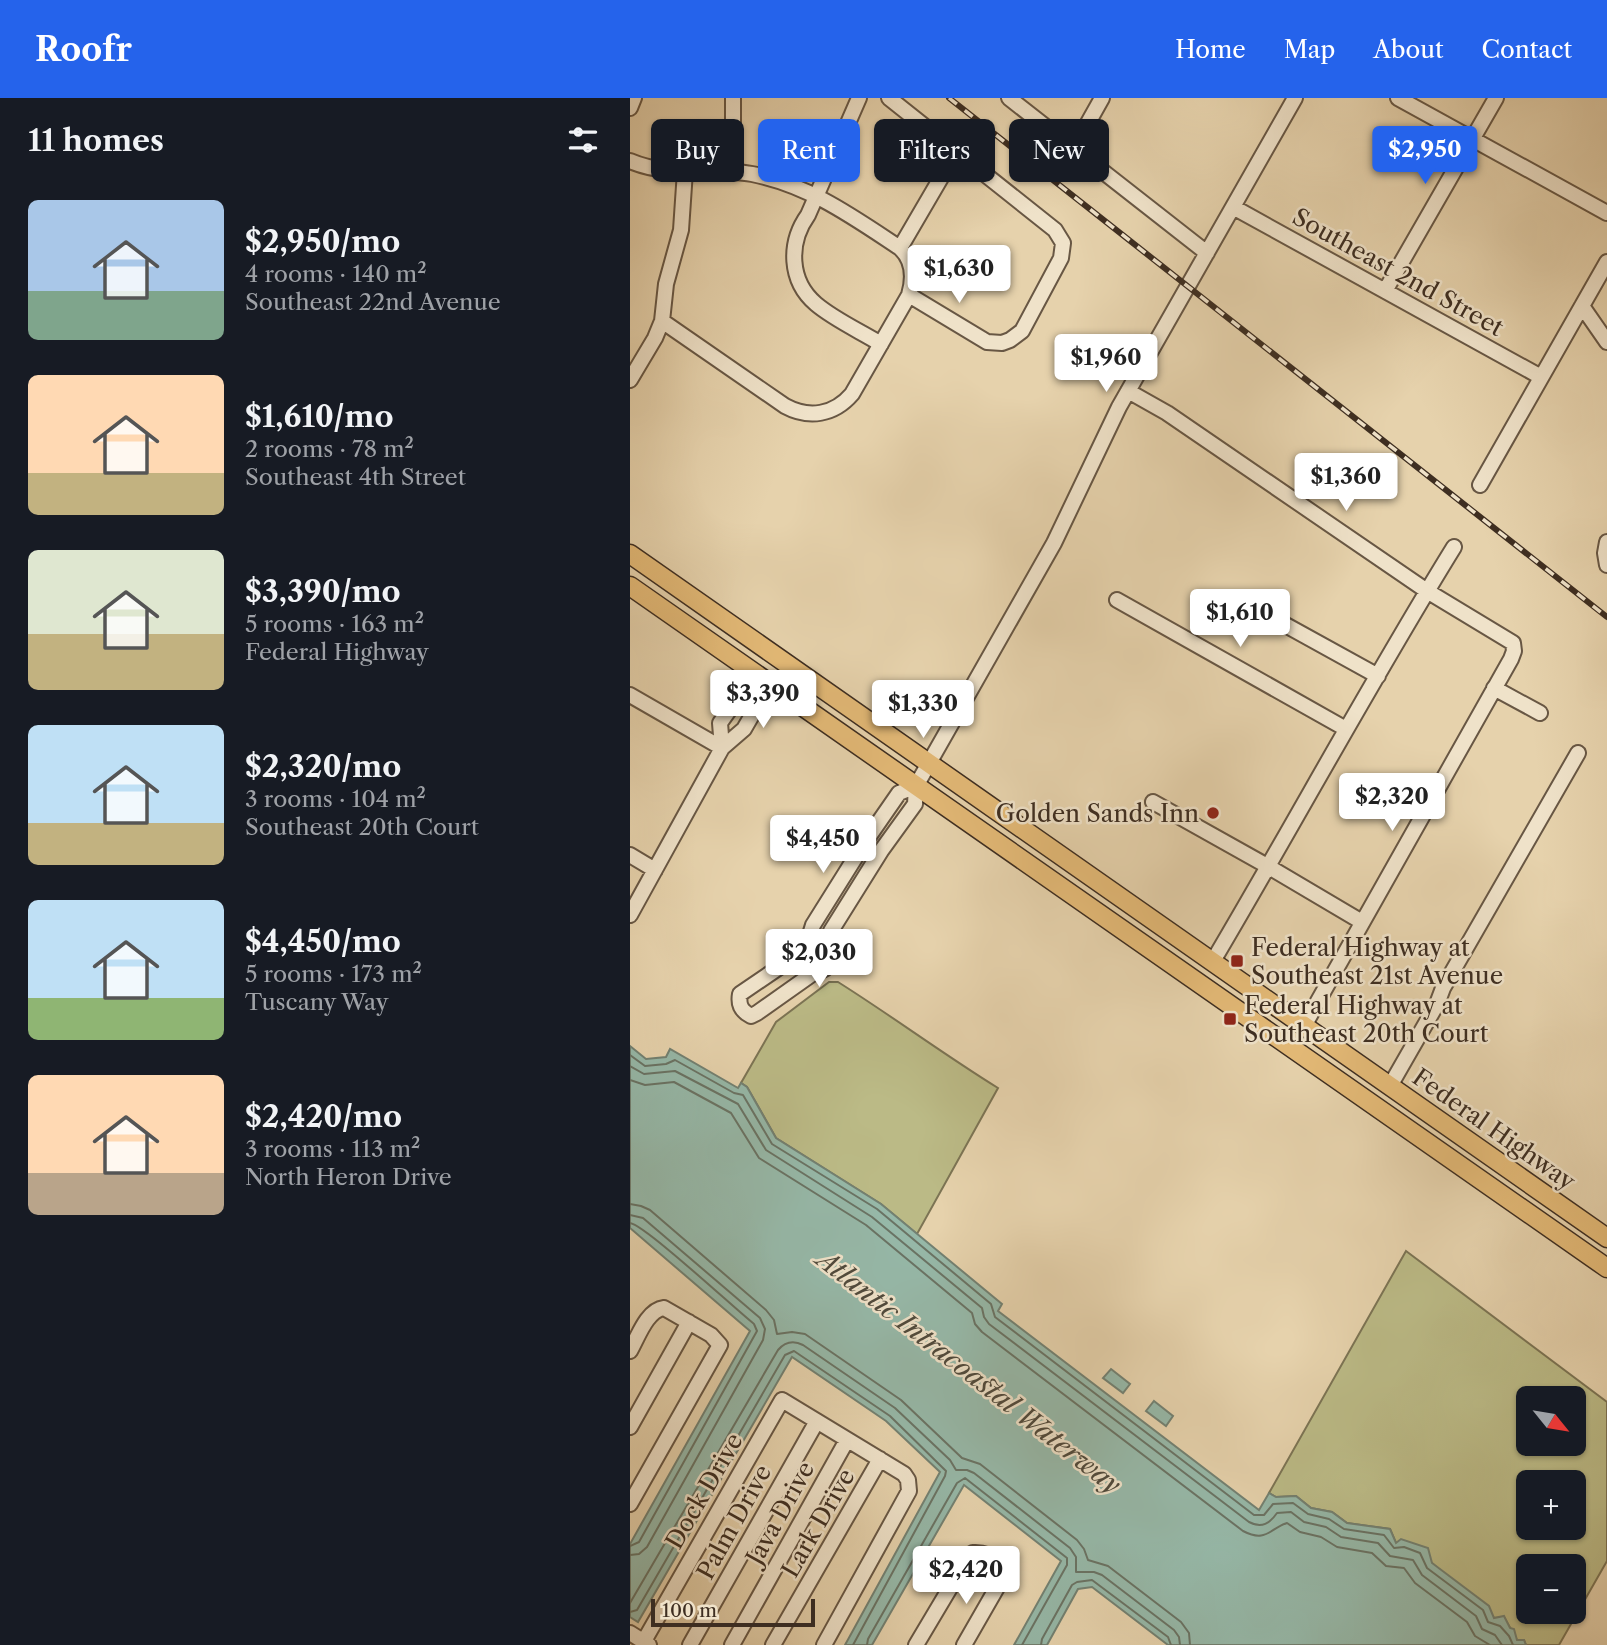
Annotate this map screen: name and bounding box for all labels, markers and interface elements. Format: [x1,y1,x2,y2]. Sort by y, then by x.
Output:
text: Roofr [35,29,132,70]
text: Home [1175,35,1246,64]
text: Map [1284,35,1335,64]
text: About [1373,35,1444,64]
text: Contact [1482,35,1572,64]
chip: Buy [651,119,744,182]
chip: Rent [758,119,860,182]
chip: Filters [874,119,995,182]
chip: New [1009,119,1109,182]
icon: filters [564,121,602,159]
text: 11 homes [28,122,164,159]
pin: $2,950 [1368,126,1482,186]
text: $2,950 [1388,135,1462,163]
street label: Southeast 2nd Street [1288,202,1509,342]
text: $2,950/mo [245,223,400,260]
icon: home [84,228,168,312]
pin: $1,630 [902,246,1016,305]
text: $1,630 [924,254,994,282]
text: 4 rooms · 140 m² [245,260,427,288]
text: Southeast 22nd Avenue [245,288,501,316]
pin: $1,960 [1049,334,1163,394]
text: $1,960 [1070,343,1142,371]
text: $1,610/mo [245,398,393,435]
icon: home [84,403,168,487]
text: 2 rooms · 78 m² [245,435,414,463]
pin: $1,360 [1289,454,1403,513]
text: $1,360 [1311,462,1381,490]
text: Southeast 4th Street [245,463,466,491]
text: $3,390/mo [245,573,401,610]
icon: home [84,578,168,662]
pin: $1,610 [1183,589,1297,649]
text: $1,610 [1206,598,1274,626]
text: 5 rooms · 163 m² [245,610,424,638]
text: Federal Highway [245,638,429,666]
pin: $3,390 [706,670,820,730]
text: $3,390 [726,679,800,707]
pin: $1,330 [866,680,980,740]
text: $1,330 [888,689,958,717]
text: $2,320/mo [245,748,401,785]
icon: home [84,753,168,837]
pin: $2,320 [1335,774,1449,833]
text: $2,320 [1355,782,1429,810]
text: 3 rooms · 104 m² [245,785,426,813]
place label: Golden Sands Inn [996,799,1199,828]
marker: Golden Sands Inn [1205,805,1221,821]
text: Southeast 20th Court [245,813,479,841]
pin: $4,450 [766,816,880,875]
text: $4,450 [786,824,860,852]
text: $4,450/mo [245,923,401,960]
icon: home [84,928,168,1012]
pin: $2,030 [762,930,876,989]
place label: Federal Highway at Southeast 21st Avenue [1251,933,1503,990]
text: $2,030 [782,938,856,966]
marker: Federal Highway at Southeast 21st Avenue [1229,953,1245,969]
text: 5 rooms · 173 m² [245,960,422,988]
text: Tuscany Way [245,988,388,1016]
place label: Federal Highway at Southeast 20th Court [1244,991,1489,1048]
marker: Federal Highway at Southeast 20th Court [1222,1011,1238,1027]
street label: Federal Highway [1407,1062,1581,1196]
text: $2,420/mo [245,1098,402,1135]
icon: home [84,1103,168,1187]
text: 3 rooms · 113 m² [245,1135,421,1163]
text: North Heron Drive [245,1163,452,1191]
water label: Atlantic Intracoastal Waterway [807,1241,1127,1501]
north arrow [1516,1386,1586,1456]
map controls [1516,1386,1586,1624]
street label: Dock Drive [659,1428,749,1554]
street label: Java Drive [738,1456,820,1573]
street label: Palm Drive [691,1460,777,1584]
street label: Lark Drive [775,1464,861,1582]
button: + [1516,1470,1586,1540]
pin: $2,420 [909,1546,1023,1606]
button: − [1516,1554,1586,1624]
text: $2,420 [929,1555,1003,1583]
scale bar [651,1596,816,1628]
text: 100 m [662,1599,717,1622]

